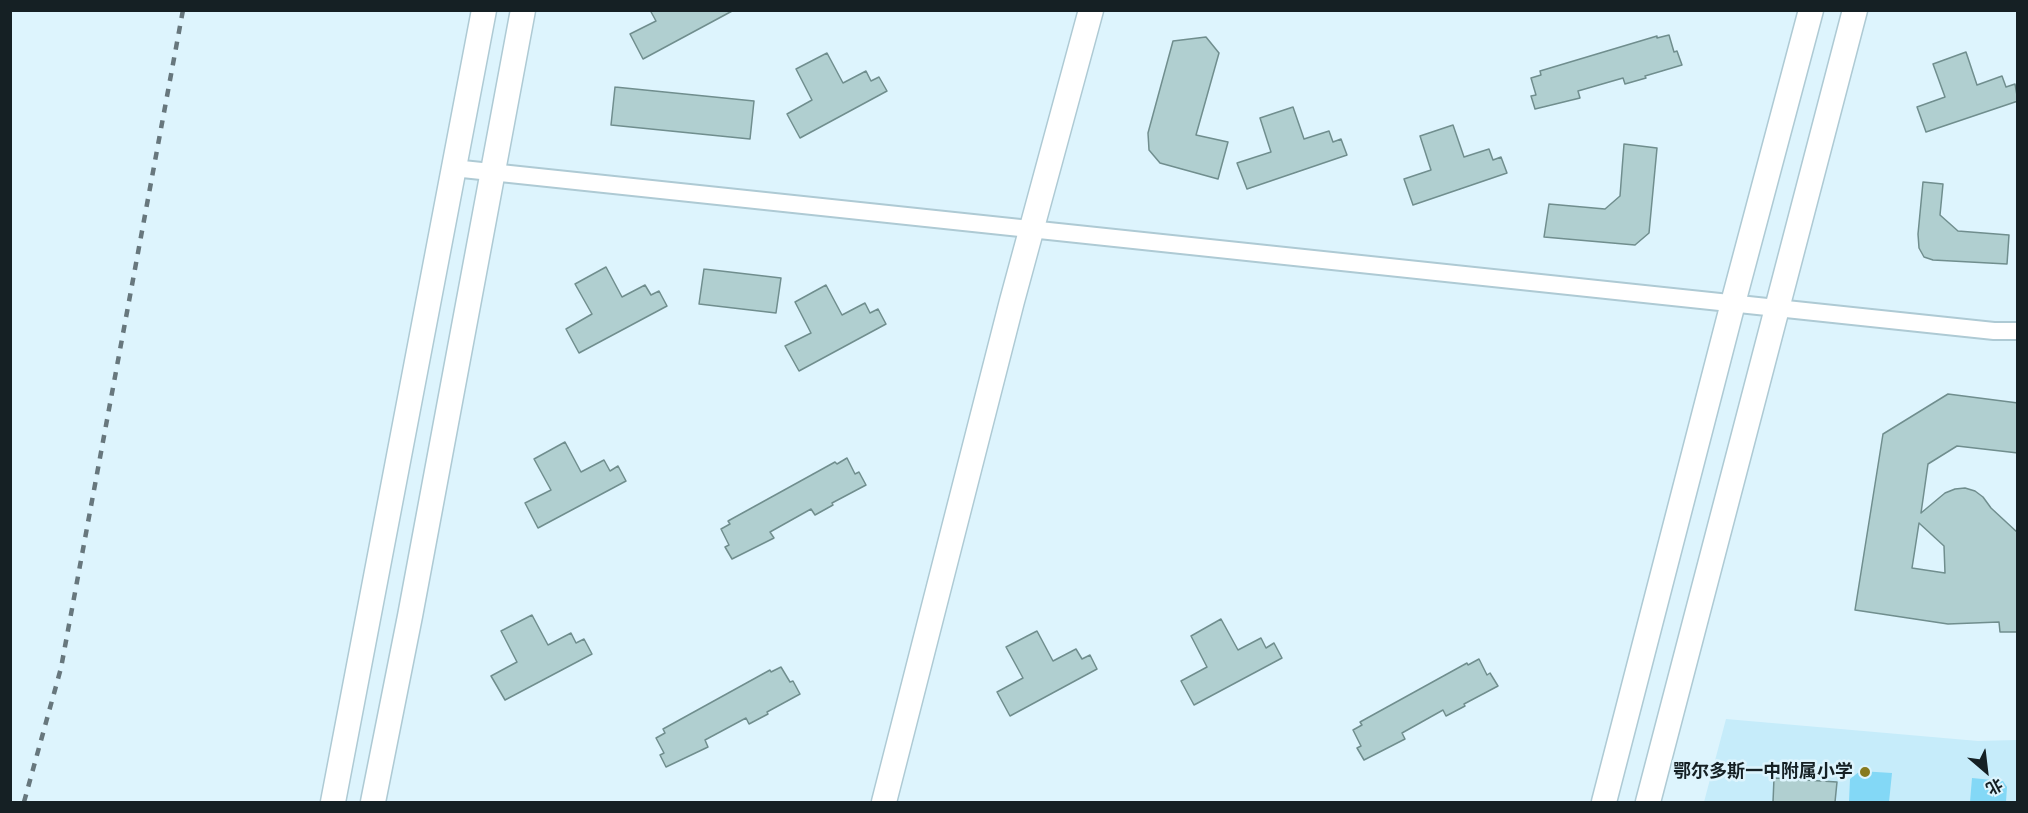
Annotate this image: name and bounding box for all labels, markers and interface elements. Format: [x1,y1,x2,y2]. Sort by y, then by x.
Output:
north arrow [1956,741,2016,801]
place label: 鄂尔多斯一中附属小学 [1673,761,1853,783]
marker: 鄂尔多斯一中附属小学 [1858,765,1872,779]
text: 北 [1983,774,2006,799]

